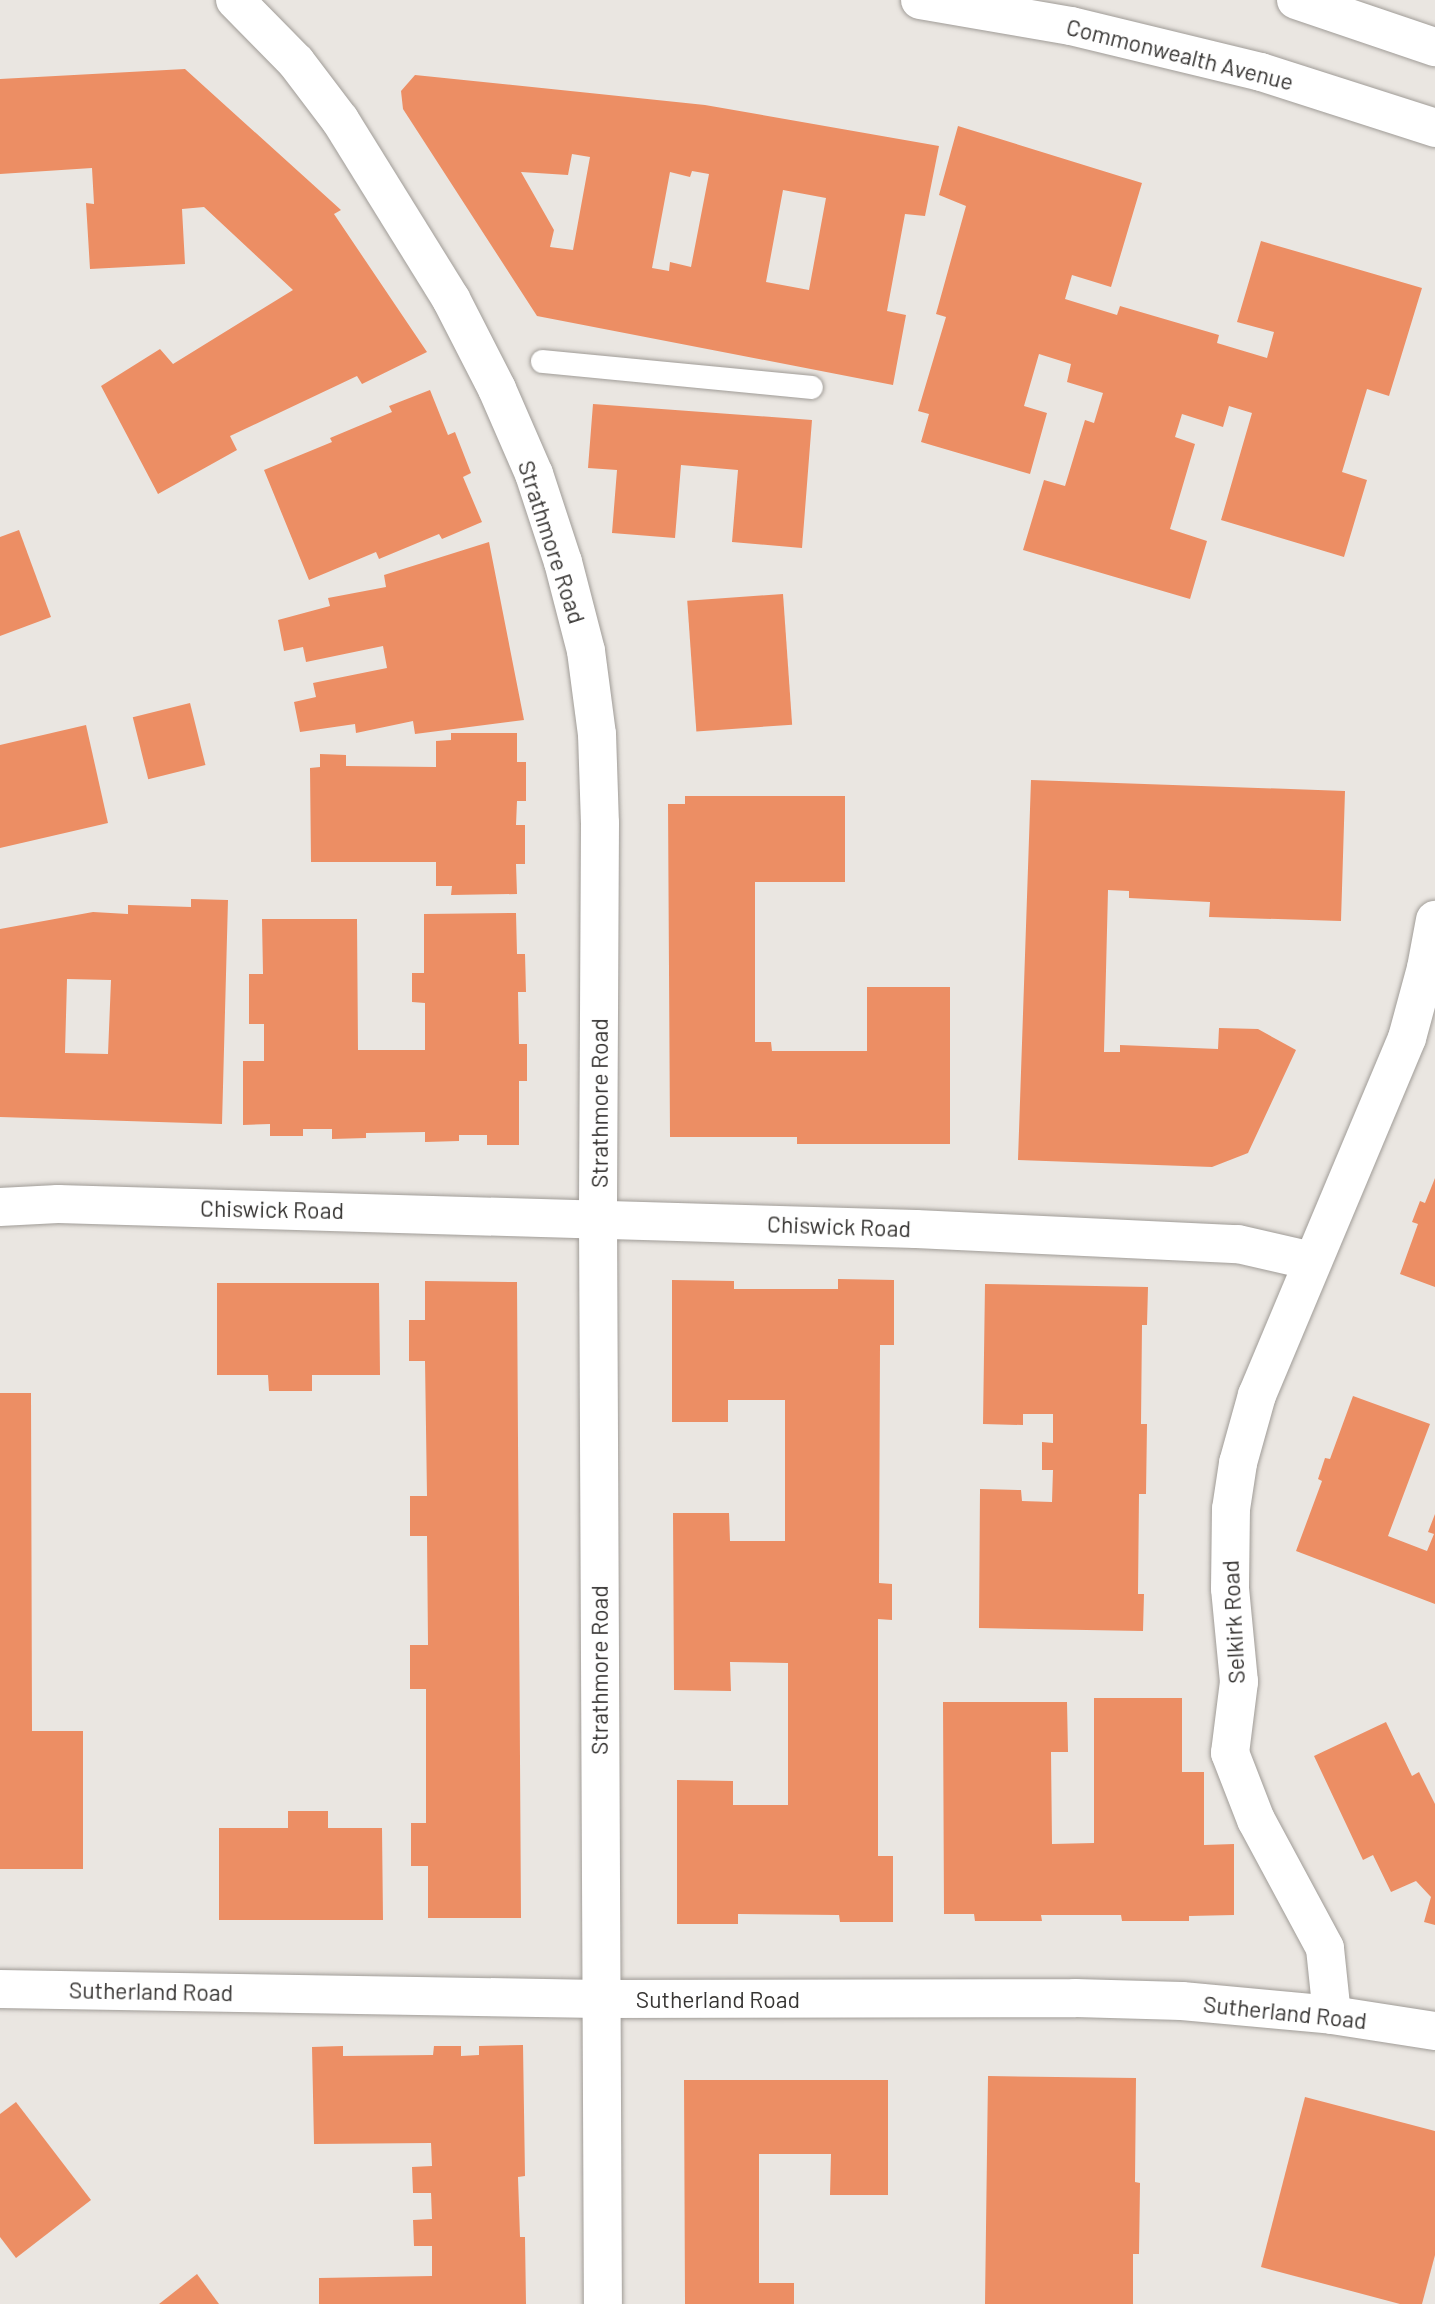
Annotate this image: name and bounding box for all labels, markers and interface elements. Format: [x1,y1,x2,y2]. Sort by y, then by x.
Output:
street label: Commonwealth Avenue [1064,12,1296,96]
street label: Strathmore Road [513,457,591,627]
street label: Strathmore Road [585,1018,613,1188]
street label: Chiswick Road [200,1194,344,1224]
street label: Chiswick Road [767,1210,911,1242]
street label: Selkirk Road [1216,1559,1250,1685]
street label: Strathmore Road [585,1585,613,1755]
street label: Sutherland Road [69,1976,233,2006]
street label: Sutherland Road [636,1985,800,2013]
street label: Sutherland Road [1202,1990,1368,2034]

